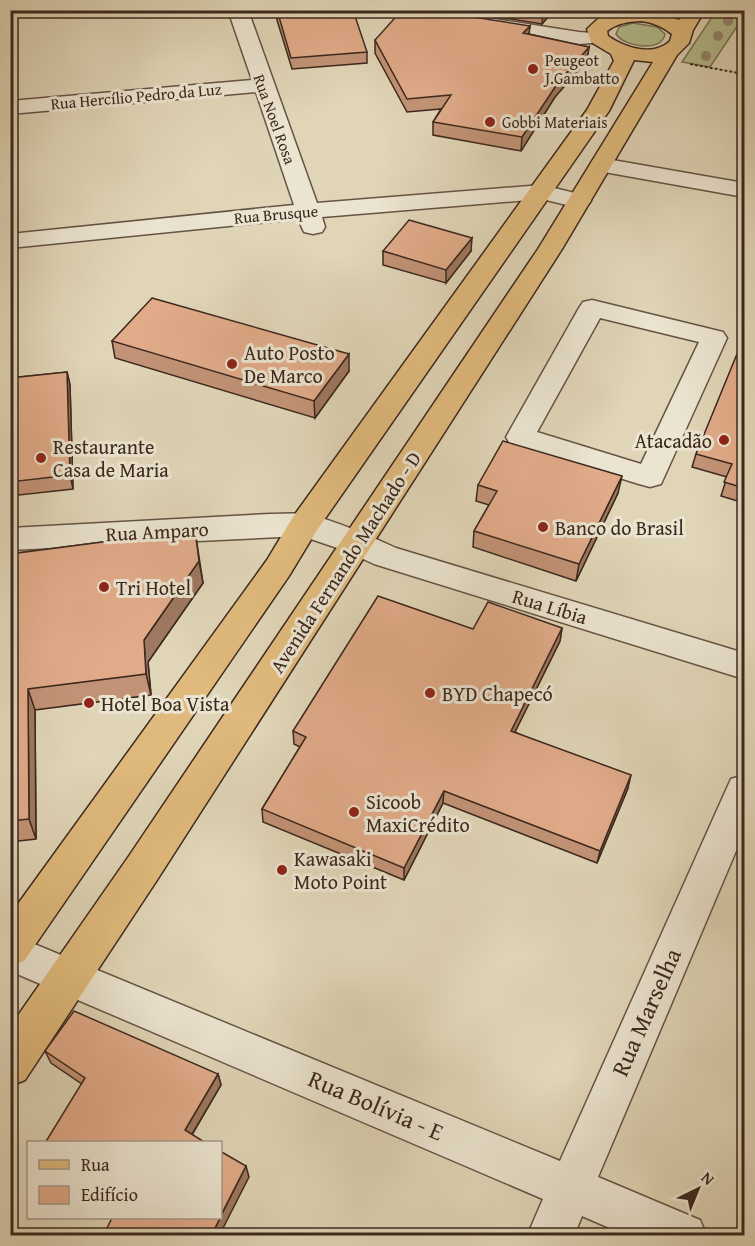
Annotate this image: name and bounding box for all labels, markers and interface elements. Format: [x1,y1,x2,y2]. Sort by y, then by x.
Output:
place label: Peugeot J.Gambatto [543,48,619,90]
marker: Peugeot J.Gambatto [526,62,540,76]
street label: Rua Noel Rosa [248,71,303,168]
street label: Rua Hercílio Pedro da Luz [50,77,222,115]
place label: Gobbi Materiais [502,110,608,134]
marker: Gobbi Materiais [483,115,497,129]
street label: Rua Brusque [233,198,319,230]
place label: Auto Posto De Marco [244,338,335,390]
marker: Auto Posto De Marco [225,357,239,371]
place label: Atacadão [635,426,712,455]
place label: Restaurante Casa de Maria [53,432,169,484]
marker: Atacadão [717,433,731,447]
street label: Avenida Fernando Machado - D [262,445,428,679]
marker: Restaurante Casa de Maria [34,451,48,465]
place label: Banco do Brasil [555,513,684,542]
street label: Rua Amparo [105,514,209,548]
marker: Banco do Brasil [536,520,550,534]
place label: Tri Hotel [116,573,191,602]
marker: Tri Hotel [97,580,111,594]
street label: Rua Líbia [509,581,592,631]
place label: BYD Chapecó [442,679,553,708]
marker: BYD Chapecó [423,686,437,700]
place label: Hotel Boa Vista [101,689,230,718]
marker: Hotel Boa Vista [82,696,96,710]
place label: Sicoob MaxiCrédito [366,787,470,839]
marker: Sicoob MaxiCrédito [347,805,361,819]
place label: Kawasaki Moto Point [294,844,387,896]
marker: Kawasaki Moto Point [275,863,289,877]
street label: Rua Marselha [602,942,690,1082]
street label: Rua Bolívia - E [303,1061,449,1149]
legend [27,1141,222,1219]
text: Rua [81,1151,110,1178]
north arrow [668,1159,728,1219]
text: N [696,1166,721,1191]
text: Edifício [81,1181,138,1208]

